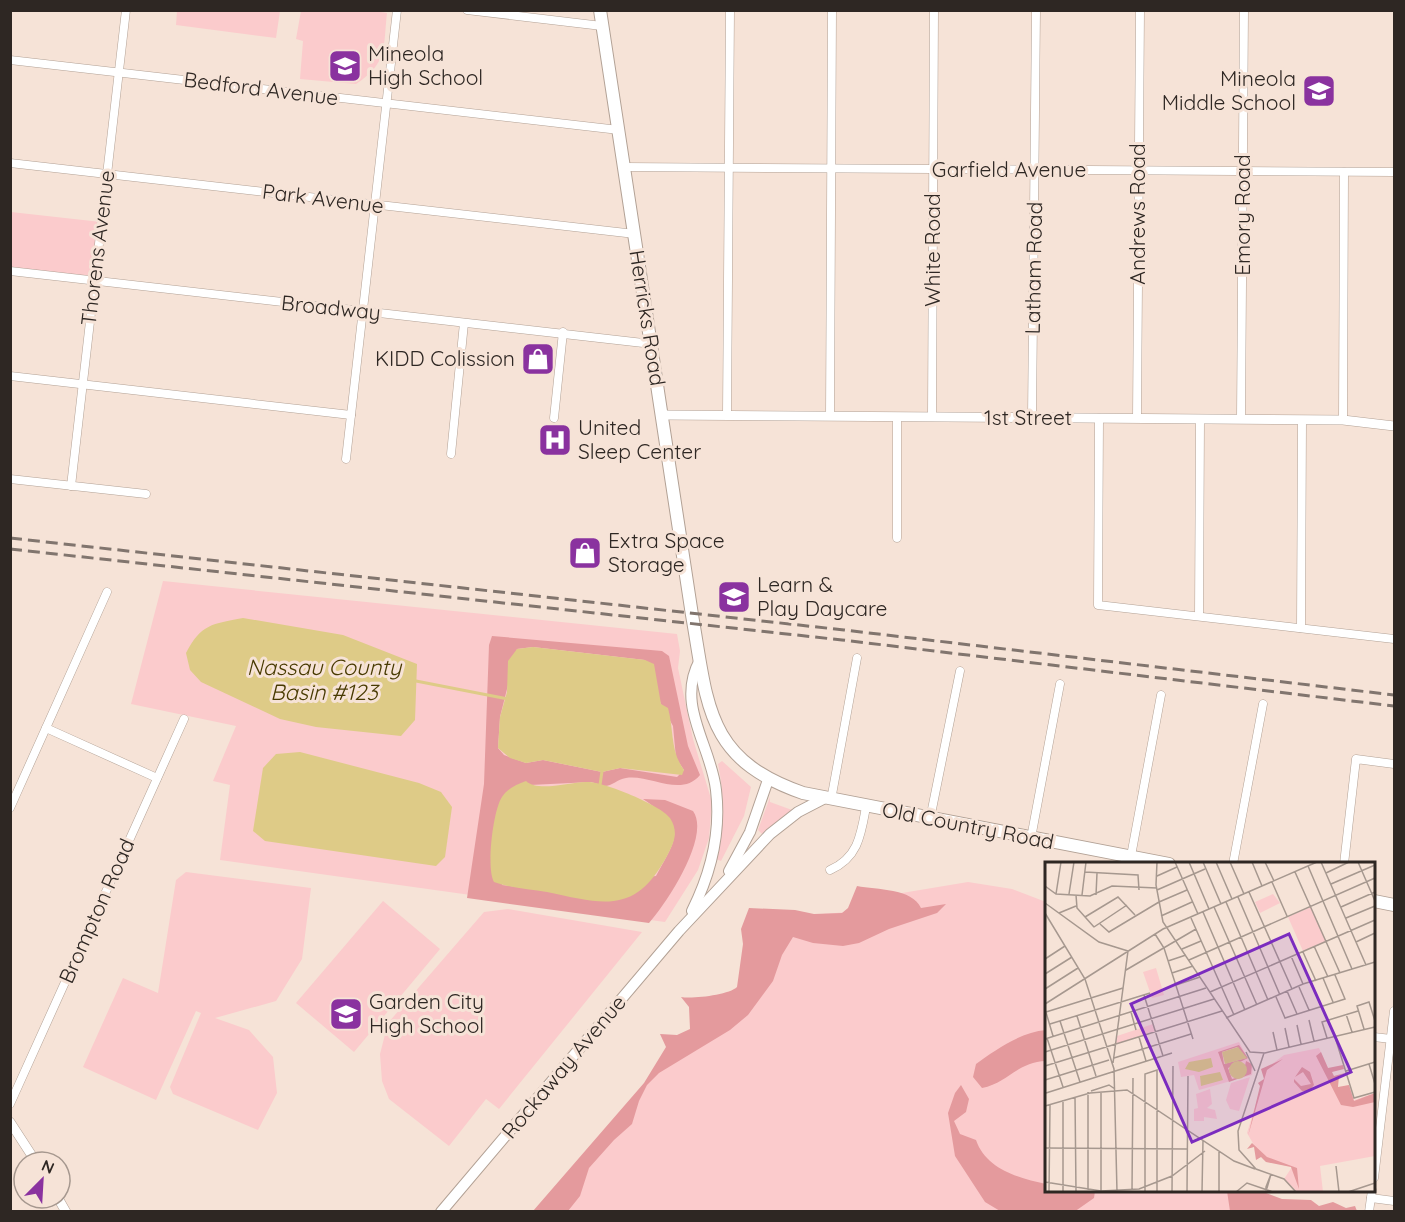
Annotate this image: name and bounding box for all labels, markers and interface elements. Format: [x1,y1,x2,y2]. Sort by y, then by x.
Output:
place label: Mineola High School [368,40,483,90]
school or university icon: Mineola High School [327,48,363,84]
place label: Mineola Middle School [1162,65,1296,115]
street label: Bedford Avenue [182,66,340,110]
school or university icon: Mineola Middle School [1301,73,1337,109]
street label: Andrews Road [1124,143,1150,285]
street label: Emory Road [1229,154,1255,276]
street label: Garfield Avenue [932,156,1086,182]
street label: Thorens Avenue [75,169,119,327]
street label: Park Avenue [261,178,385,218]
street label: White Road [919,193,945,307]
street label: Latham Road [1019,201,1047,335]
street label: Herricks Road [624,248,672,388]
street label: Broadway [280,289,382,325]
shop icon: KIDD Colission [520,341,556,377]
place label: KIDD Colission [375,345,515,371]
street label: 1st Street [984,404,1072,430]
place label: United Sleep Center [578,414,701,464]
hospital icon: United Sleep Center [537,422,573,458]
place label: Extra Space Storage [608,527,725,577]
shop icon: Extra Space Storage [567,535,603,571]
place label: Learn & Play Daycare [757,571,887,621]
school or university icon: Learn & Play Daycare [716,579,752,615]
water label: Nassau County Basin #123 [247,653,403,706]
street label: Old Country Road [880,796,1056,854]
street label: Brompton Road [53,834,140,987]
inset map [1045,862,1375,1192]
place label: Garden City High School [369,988,484,1038]
street label: Rockaway Avenue [496,989,631,1143]
school or university icon: Garden City High School [328,996,364,1032]
north arrow [12,1150,72,1210]
text: N [39,1155,58,1178]

